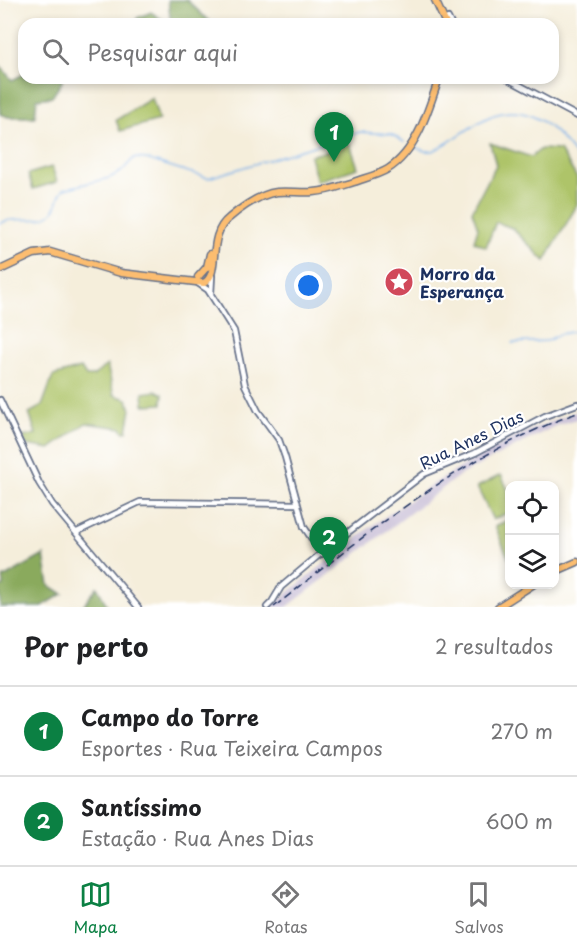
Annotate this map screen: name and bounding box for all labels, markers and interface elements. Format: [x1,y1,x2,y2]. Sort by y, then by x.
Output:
search box [18,18,559,84]
icon: search [39,35,72,68]
text: Pesquisar aqui [87,35,238,68]
pin: 1 [314,112,354,162]
place label: Morro da Esperança [420,261,504,303]
place icon: Morro da Esperança [383,266,415,298]
your location [294,271,323,300]
street label: Rua Anes Dias [415,403,527,475]
map controls [505,481,559,589]
button: locate [505,481,559,535]
pin: 2 [310,518,348,567]
button: layers [505,535,559,589]
text: Por perto [24,627,148,666]
text: 2 resultados [435,631,553,661]
text: Campo do Torre [81,700,259,733]
text: 1 [39,716,48,746]
text: 270 m [490,716,553,746]
text: Esportes · Rua Teixeira Campos [81,733,383,763]
text: Santíssimo [81,790,201,823]
text: 2 [36,806,51,836]
text: 600 m [485,806,553,836]
text: Estação · Rua Anes Dias [81,823,314,853]
tab: Mapa [73,878,117,938]
tab: Rotas [264,878,308,938]
tab: Salvos [454,878,504,938]

